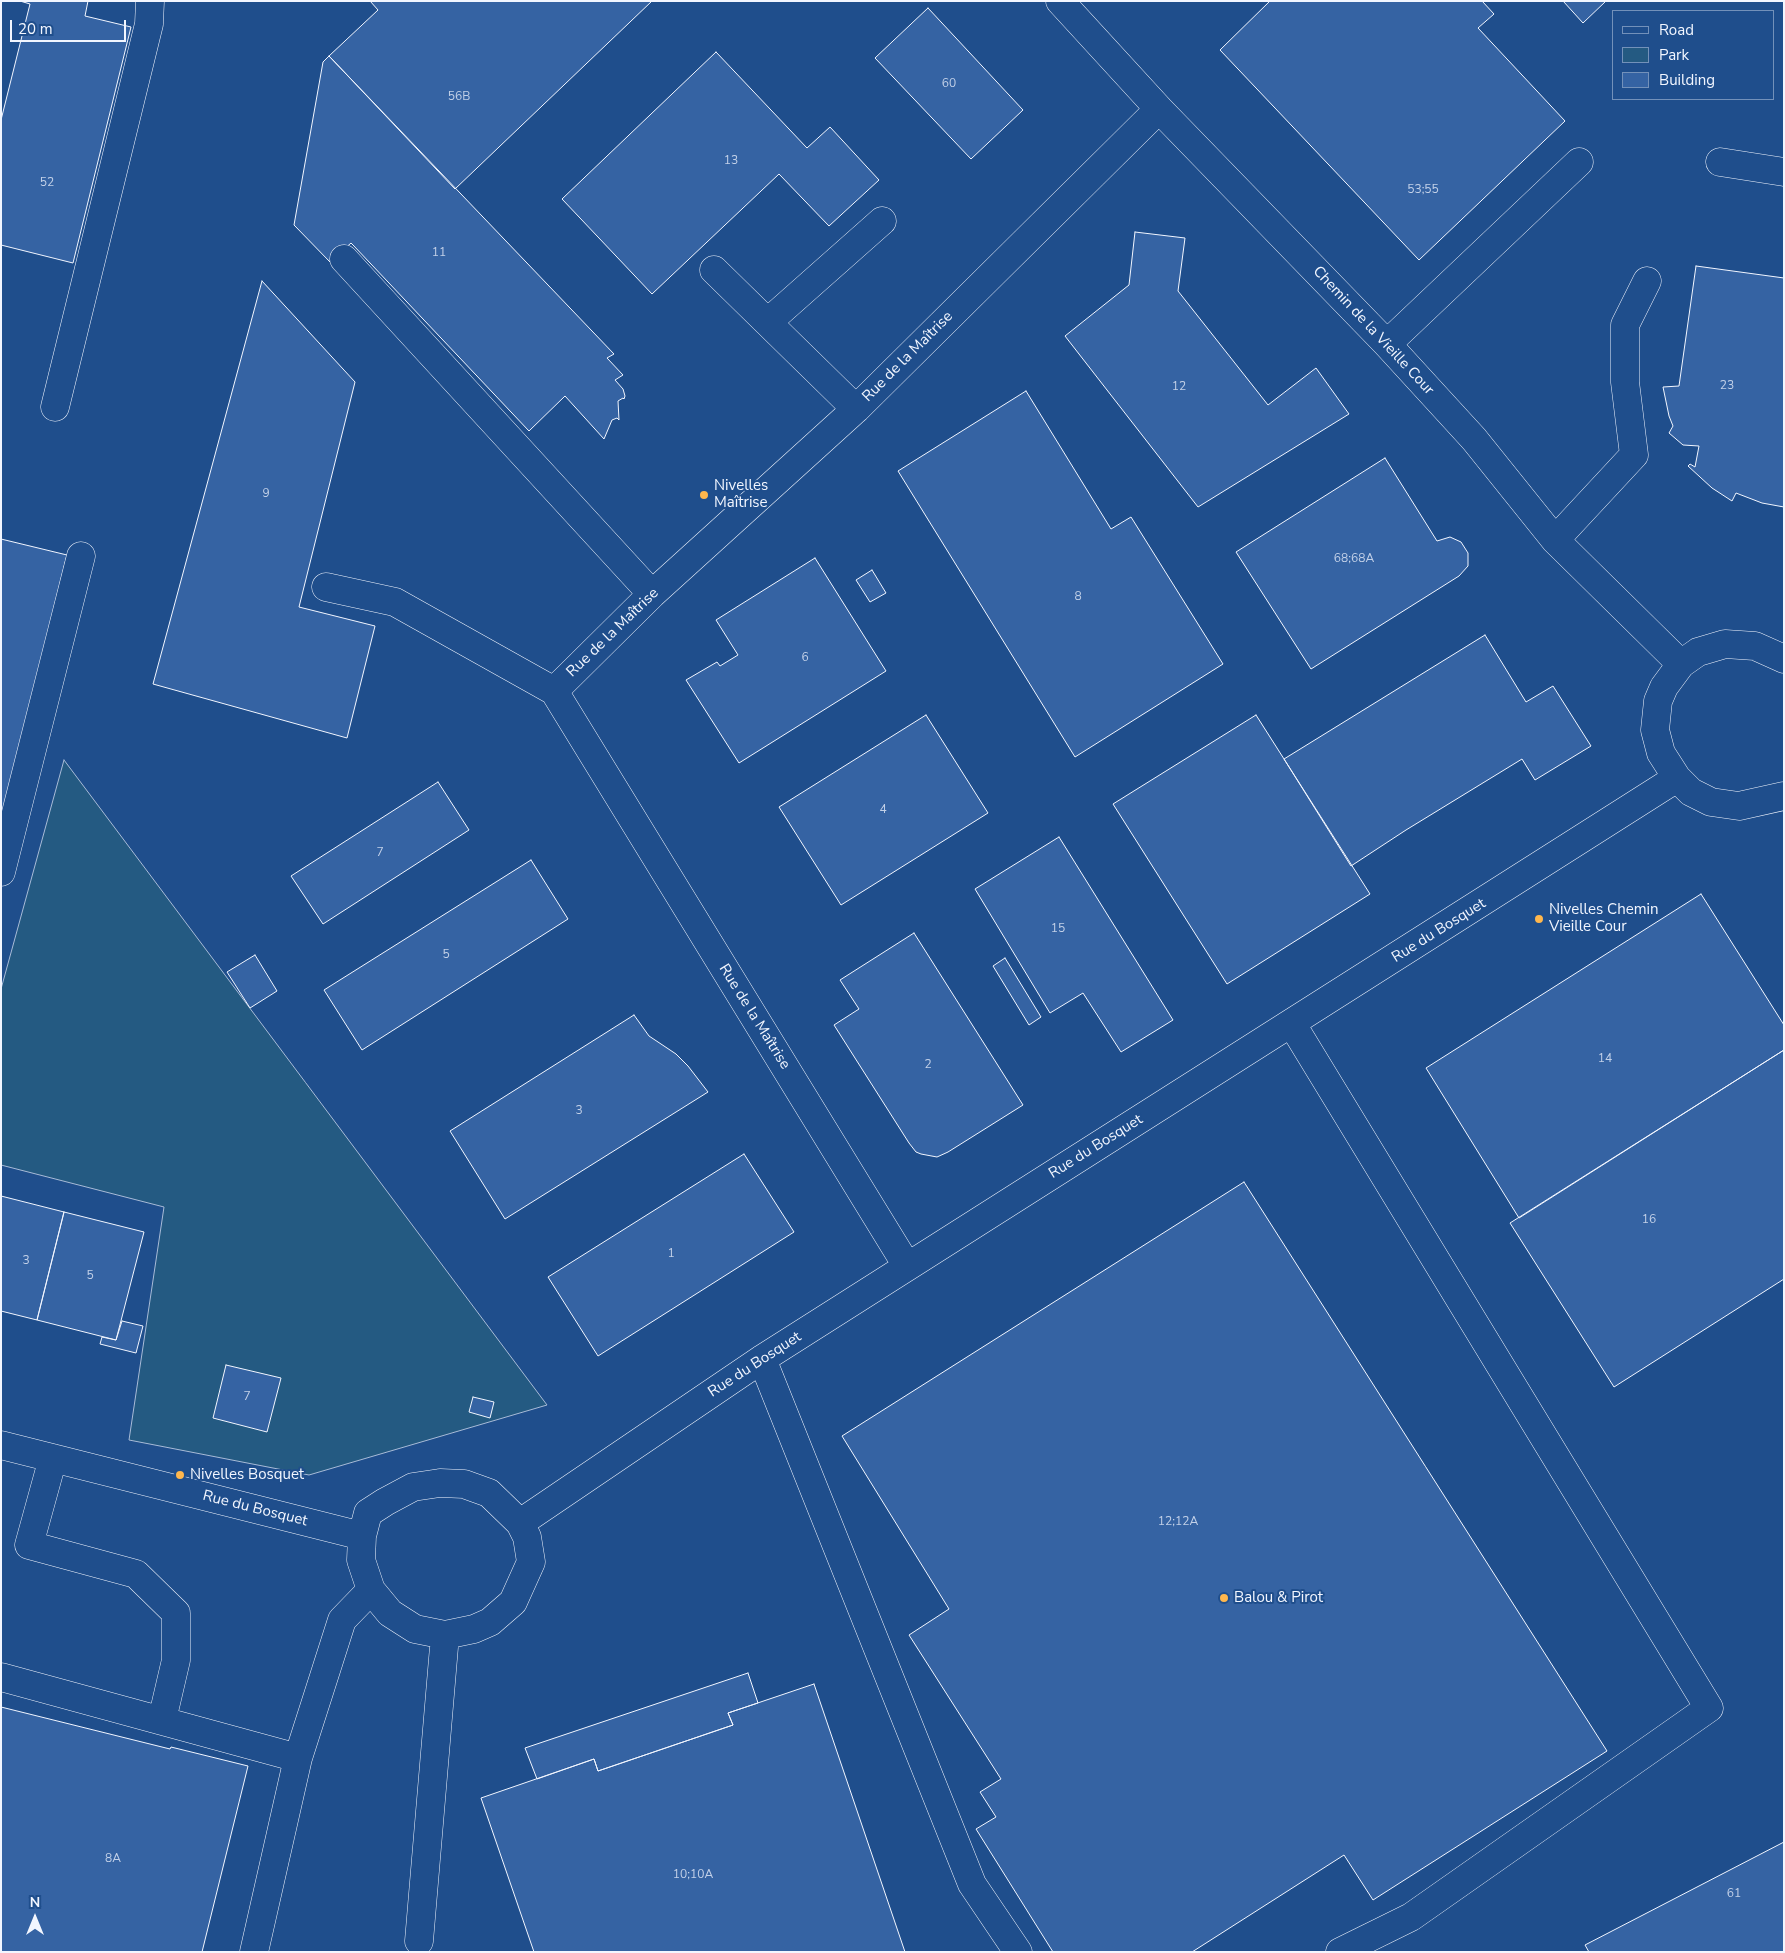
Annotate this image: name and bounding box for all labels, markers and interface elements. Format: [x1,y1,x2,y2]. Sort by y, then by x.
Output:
scale bar [12,10,129,42]
legend [1612,10,1775,100]
text: 20 m [18,19,53,39]
text: Road [1659,20,1694,40]
text: Park [1659,45,1689,65]
text: Building [1659,70,1715,90]
house number: 60 [942,77,956,91]
house number: 56B [448,90,470,104]
house number: 13 [724,154,738,168]
house number: 52 [40,176,54,190]
house number: 53;55 [1407,183,1439,197]
house number: 11 [432,246,446,260]
street label: Chemin de la Vieille Cour [1309,263,1437,399]
street label: Rue de la Maîtrise [859,308,957,406]
house number: 23 [1720,379,1734,393]
house number: 12 [1172,380,1186,394]
place label: Nivelles Maîtrise [714,477,768,512]
house number: 9 [262,487,270,501]
marker: Nivelles Maîtrise [698,489,710,501]
house number: 68;68A [1334,552,1374,566]
street label: Rue de la Maîtrise [563,585,663,681]
house number: 8 [1074,590,1082,604]
house number: 6 [801,651,809,665]
house number: 4 [879,803,887,817]
house number: 7 [376,846,384,860]
street label: Rue du Bosquet [1389,895,1489,967]
place label: Nivelles Chemin Vieille Cour [1549,901,1658,936]
marker: Nivelles Chemin Vieille Cour [1533,913,1545,925]
house number: 15 [1051,922,1065,936]
house number: 5 [442,948,450,962]
street label: Rue de la Maîtrise [714,961,794,1073]
house number: 14 [1598,1052,1612,1066]
house number: 2 [924,1058,932,1072]
house number: 3 [575,1104,583,1118]
street label: Rue du Bosquet [1046,1111,1146,1183]
house number: 16 [1642,1213,1656,1227]
house number: 1 [667,1247,675,1261]
house number: 3 [22,1254,30,1268]
house number: 5 [86,1269,94,1283]
street label: Rue du Bosquet [705,1328,805,1402]
house number: 7 [243,1390,251,1404]
place label: Nivelles Bosquet [190,1466,304,1484]
marker: Nivelles Bosquet [174,1469,186,1481]
street label: Rue du Bosquet [201,1487,309,1531]
house number: 12;12A [1158,1515,1198,1529]
place label: Balou & Pirot [1234,1589,1323,1607]
marker: Balou & Pirot [1218,1592,1230,1604]
house number: 8A [105,1852,121,1866]
house number: 10;10A [673,1868,713,1882]
house number: 61 [1727,1887,1741,1901]
north arrow [10,1893,60,1943]
text: N [30,1893,40,1912]

